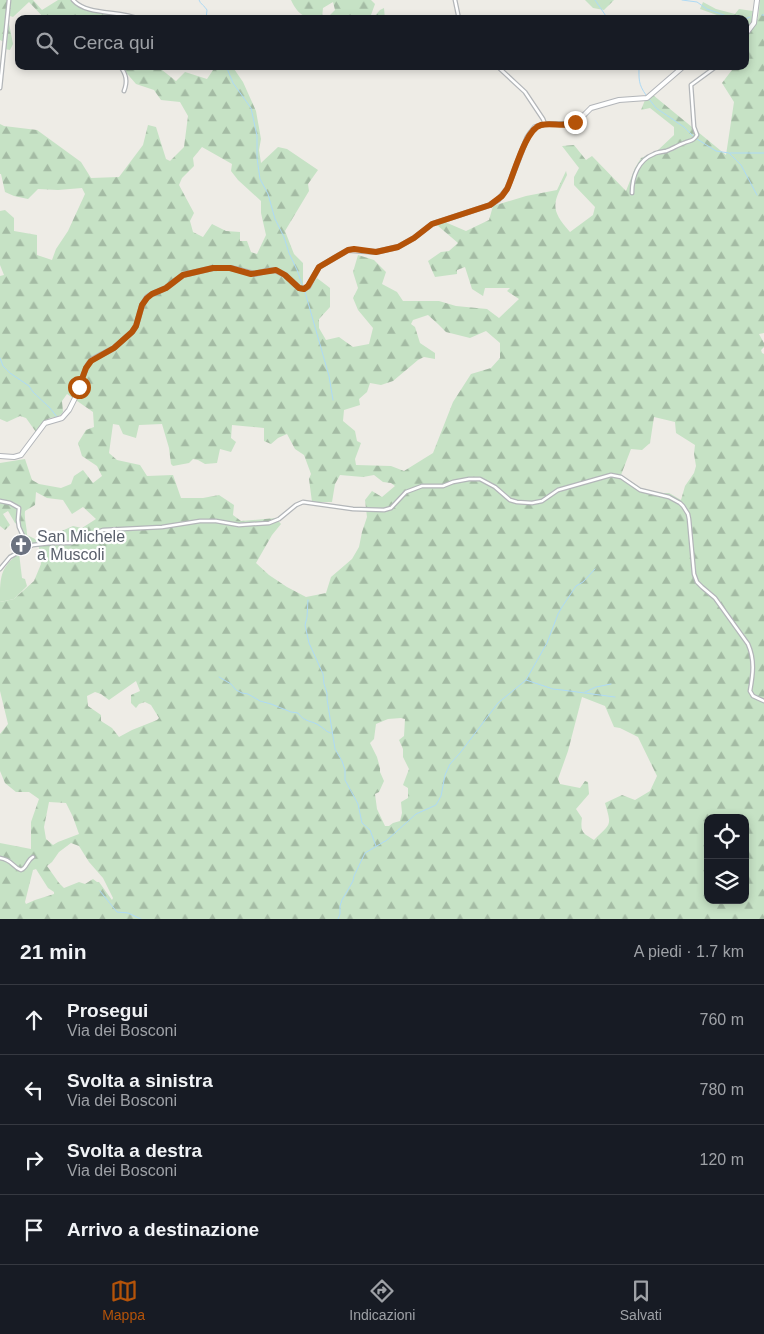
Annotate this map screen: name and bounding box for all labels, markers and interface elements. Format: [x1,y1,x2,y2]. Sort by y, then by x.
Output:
search box [15,15,749,70]
icon: search [33,29,61,57]
text: Cerca qui [73,32,154,53]
route end [564,111,587,134]
route start [68,376,91,399]
place label: San Michele a Muscoli [37,528,125,563]
church icon: San Michele a Muscoli [9,533,33,557]
map controls [704,814,749,904]
button: locate [704,814,749,859]
button: layers [704,859,749,904]
text: 21 min [20,940,87,963]
text: A piedi · 1.7 km [634,943,744,960]
text: Prosegui [67,1000,148,1021]
icon: ahead [20,1006,48,1034]
text: 760 m [700,1011,744,1028]
text: Via dei Bosconi [67,1022,177,1039]
text: Svolta a sinistra [67,1070,213,1091]
icon: left [20,1076,48,1104]
text: 780 m [700,1081,744,1098]
text: Via dei Bosconi [67,1092,177,1109]
text: Svolta a destra [67,1140,202,1161]
icon: right [20,1146,48,1174]
text: 120 m [700,1151,744,1168]
text: Via dei Bosconi [67,1162,177,1179]
icon: arrive [20,1216,48,1244]
text: Arrivo a destinazione [67,1219,259,1240]
tab: Mappa [102,1277,145,1323]
tab: Indicazioni [349,1277,415,1323]
tab: Salvati [620,1277,662,1323]

